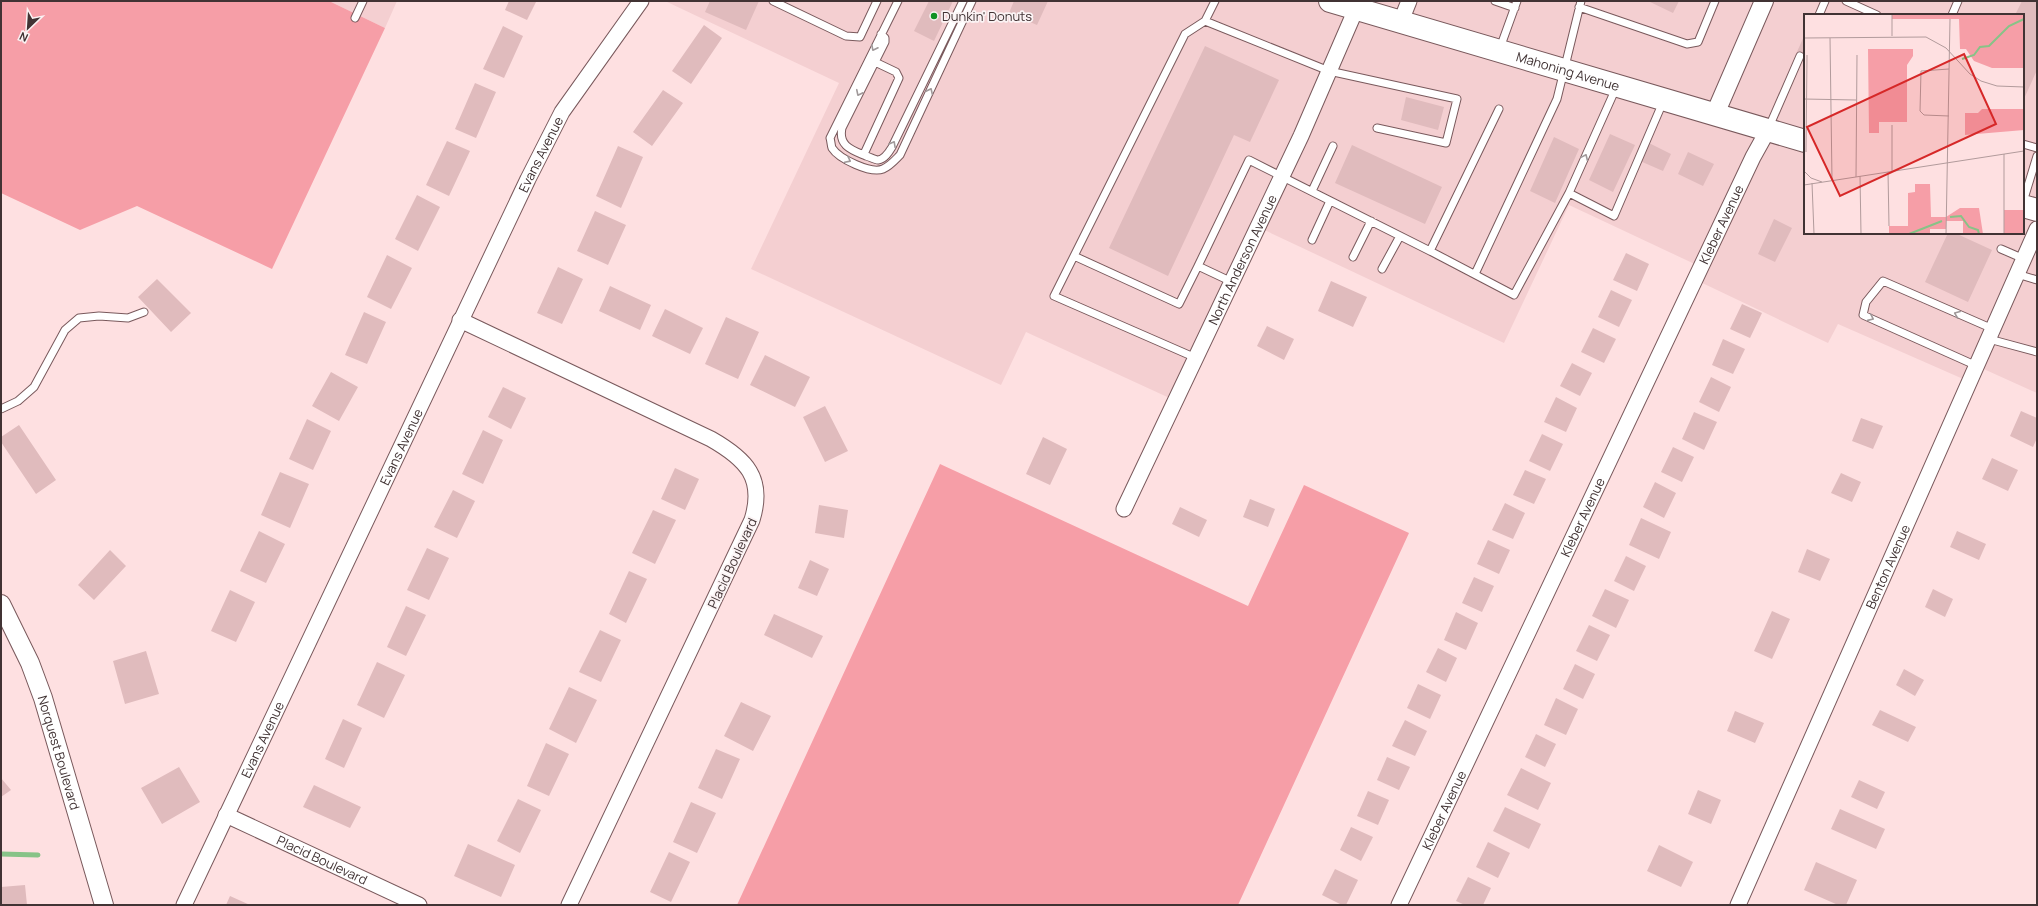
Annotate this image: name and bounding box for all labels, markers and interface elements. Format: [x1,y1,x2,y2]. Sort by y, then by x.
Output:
place label: Dunkin' Donuts [942,7,1032,25]
north arrow [8,8,48,48]
marker: Dunkin' Donuts [929,11,939,21]
inset map [1804,14,2024,234]
text: N [17,29,30,46]
one-way arrow [871,44,879,51]
street label: Mahoning Avenue [1514,47,1622,95]
one-way arrow [925,88,933,95]
one-way arrow [856,89,864,97]
street label: Evans Avenue [514,113,567,195]
one-way arrow [889,141,896,148]
one-way arrow [1580,154,1588,162]
one-way arrow [844,155,852,163]
street label: Kleber Avenue [1695,182,1748,267]
street label: North Anderson Avenue [1204,191,1281,328]
one-way arrow [1953,311,1961,319]
one-way arrow [1866,313,1874,321]
street label: Evans Avenue [375,405,427,488]
street label: Kleber Avenue [1556,474,1609,560]
street label: Placid Boulevard [703,515,761,611]
street label: Benton Avenue [1861,521,1914,612]
street label: Norquest Boulevard [34,693,84,812]
street label: Evans Avenue [237,698,288,781]
street label: Kleber Avenue [1417,767,1471,853]
street label: Placid Boulevard [274,831,370,889]

